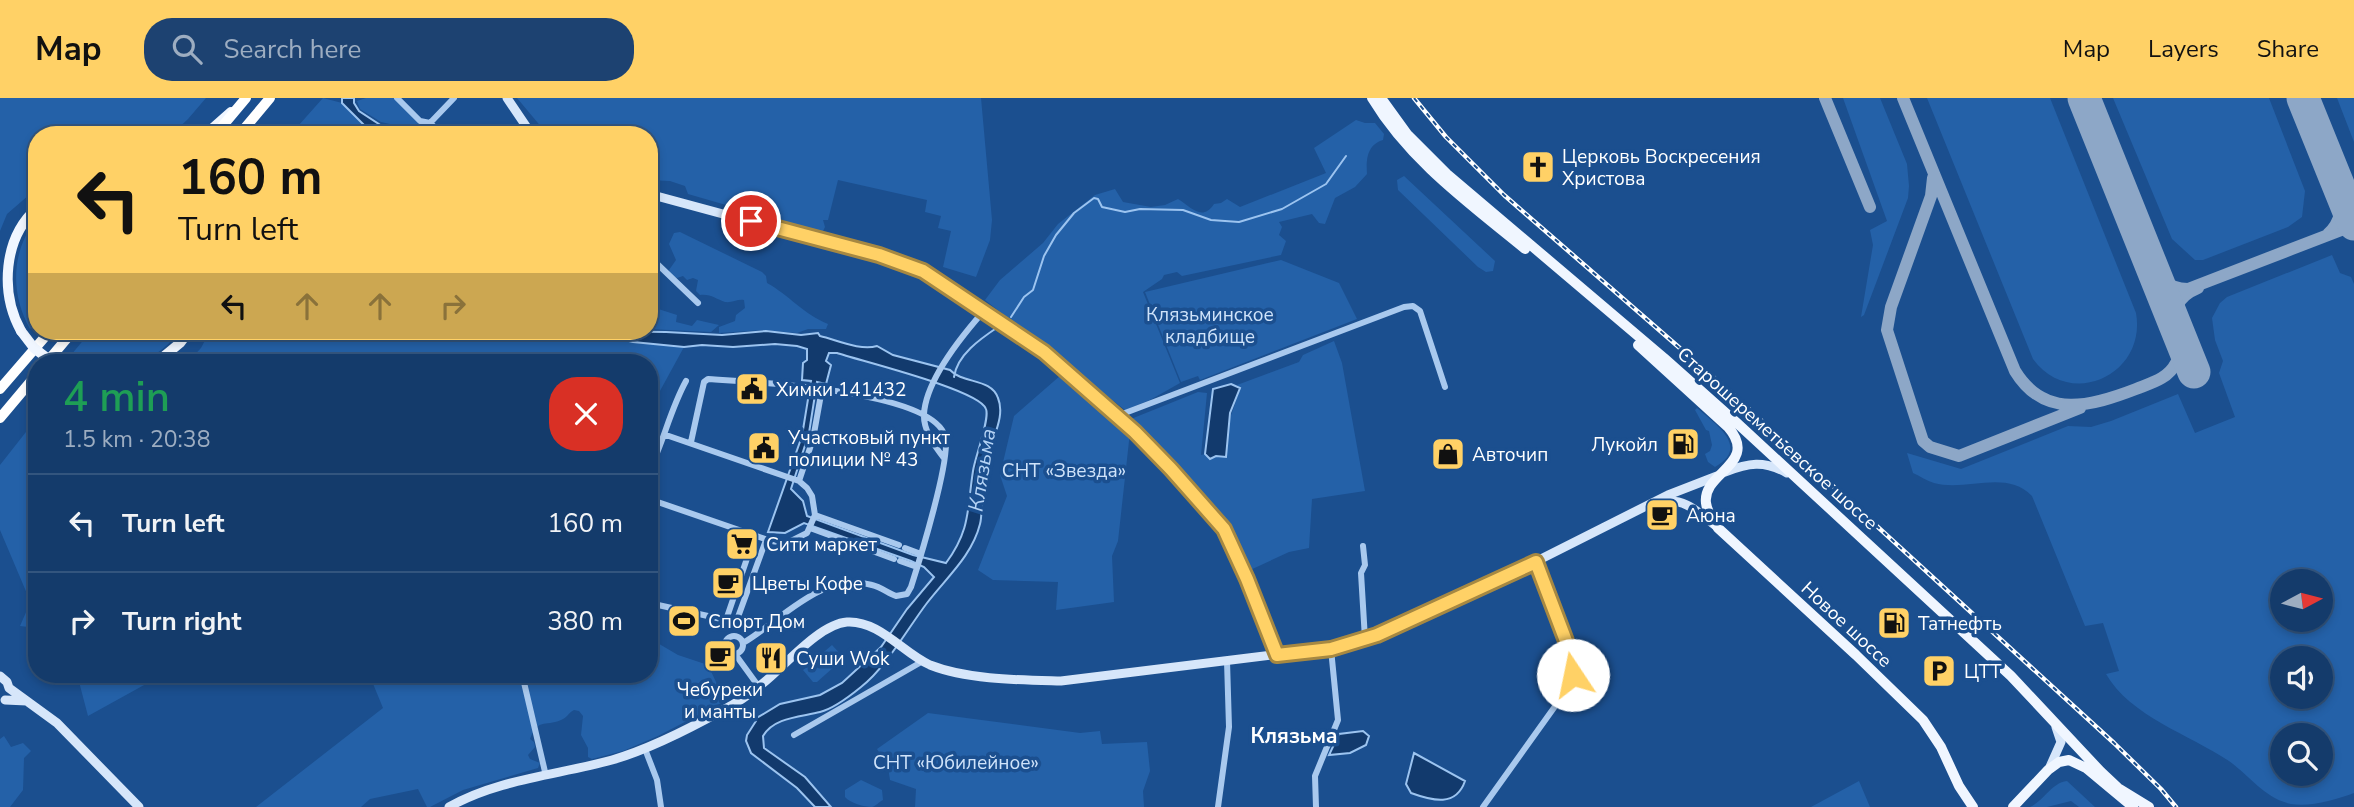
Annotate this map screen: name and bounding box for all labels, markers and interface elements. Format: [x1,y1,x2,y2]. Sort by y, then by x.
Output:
search box [144,18,634,81]
text: Map [35,27,102,72]
icon: search [168,30,206,68]
text: Search here [224,32,361,67]
text: Map [2063,33,2110,65]
text: Layers [2148,33,2219,65]
text: Share [2257,33,2319,65]
text: 160 m [178,144,322,211]
place label: Церковь Воскресения Христова [1562,144,1761,192]
church icon: Церковь Воскресения Христова [1519,148,1557,186]
icon: left [63,154,154,245]
pin [721,191,781,251]
icon: arrive [732,202,770,240]
text: Turn left [178,208,298,251]
icon: left [215,287,253,325]
icon: ahead [288,287,326,325]
icon: ahead [361,287,399,325]
icon: right [434,287,472,325]
park label: Клязьминское кладбище [1146,302,1274,350]
street label: Старошереметьевское шоссе [1671,341,1883,536]
text: 4 min [63,369,170,426]
public building icon: Химки 141432 [733,370,771,408]
button: close [549,377,623,451]
place label: Химки 141432 [776,377,906,403]
text: 1.5 km · 20:38 [63,424,210,455]
place label: Участковый пункт полиции № 43 [787,425,951,473]
fuel station icon: Лукойл [1664,425,1702,463]
water label: Клязьма [962,426,1002,514]
public building icon: Участковый пункт полиции № 43 [745,429,783,467]
place label: Лукойл [1591,432,1658,458]
shop icon: Авточип [1429,435,1467,473]
place label: Авточип [1472,442,1548,468]
park label: СНТ «Звезда» [1002,458,1126,484]
cafe icon: Аюна [1643,496,1681,534]
place label: Аюна [1686,503,1736,529]
icon: left [63,504,101,542]
text: Turn left [122,506,225,541]
text: 160 m [547,506,623,541]
supermarket icon: Сити маркет [723,525,761,563]
place label: Сити маркет [766,532,878,558]
cafe icon: Цветы Кофе [709,564,747,602]
north arrow [2270,569,2333,632]
map controls [2270,569,2333,786]
place label: Цветы Кофе [752,571,863,597]
street label: Новое шоссе [1795,576,1898,674]
icon: right [63,602,101,640]
sports icon: Спорт Дом [665,602,703,640]
text: Turn right [122,604,241,639]
text: 380 m [547,604,623,639]
fuel station icon: Татнефть [1875,604,1913,642]
place label: Спорт Дом [708,609,805,635]
place label: Татнефть [1918,611,2002,637]
cafe icon: Чебуреки и манты [701,637,739,675]
position arrow [1536,638,1610,712]
restaurant icon: Суши Wok [752,639,790,677]
place label: Суши Wok [796,646,890,672]
button: sound [2270,646,2333,709]
parking icon: ЦТТ [1920,652,1958,690]
place label: ЦТТ [1964,659,2002,685]
place label: Чебуреки и манты [677,677,763,725]
district label: Клязьма [1250,722,1338,750]
button: search [2270,723,2333,786]
park label: СНТ «Юбилейное» [873,750,1039,776]

